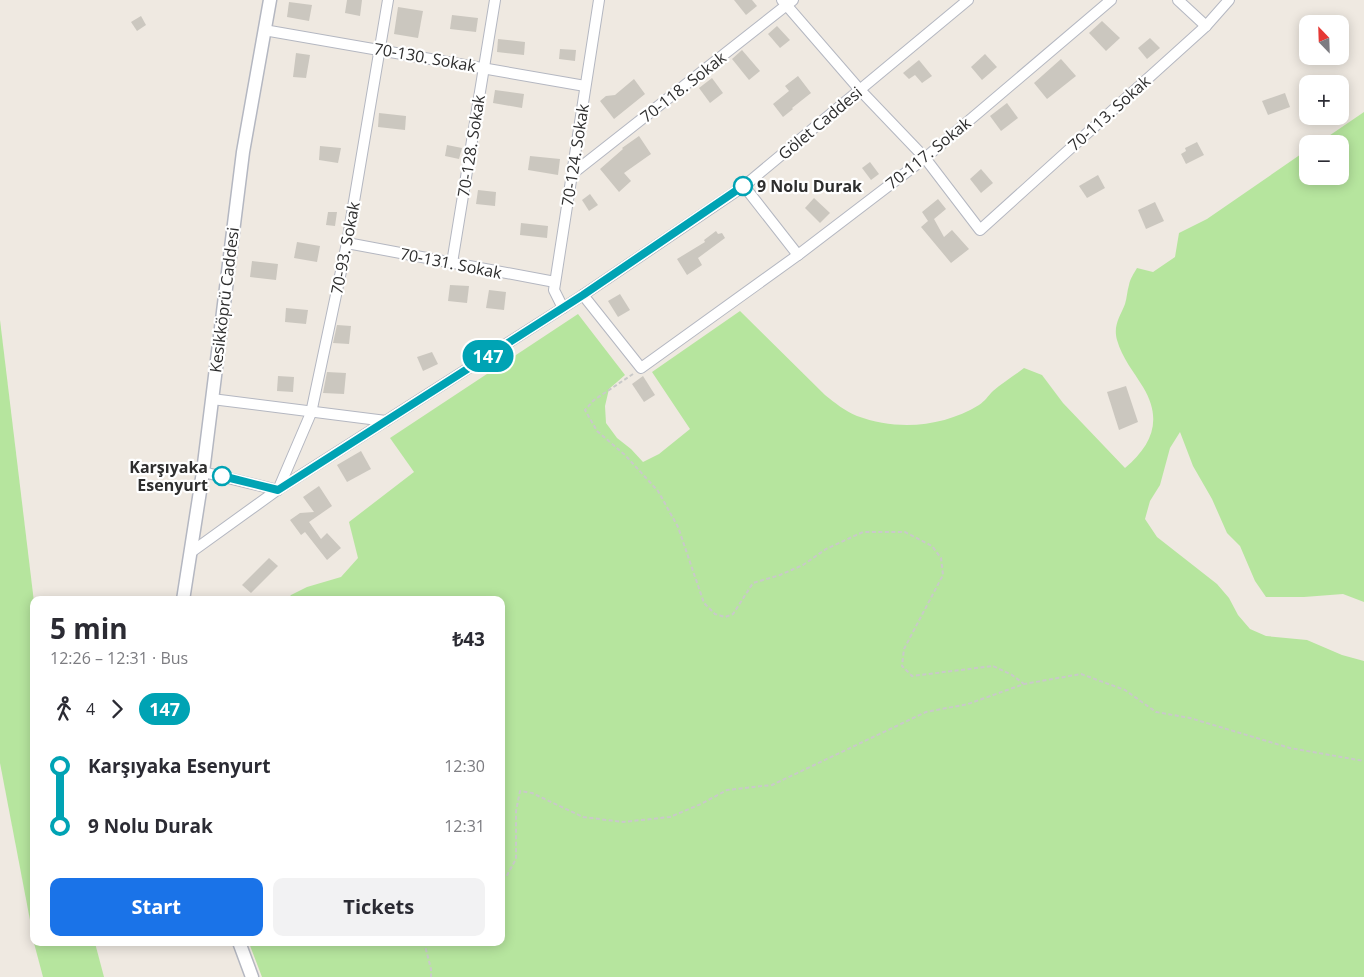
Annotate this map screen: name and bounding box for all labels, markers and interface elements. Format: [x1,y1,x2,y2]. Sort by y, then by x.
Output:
north arrow [1299,15,1349,65]
map controls [1299,15,1349,185]
street label: 70-130. Sokak [372,37,478,77]
street label: 70-118. Sokak [636,46,731,127]
street label: 70-113. Sokak [1063,70,1155,156]
button: + [1299,75,1349,125]
street label: Gölet Caddesi [773,81,867,165]
street label: 70-128. Sokak [452,93,490,199]
street label: 70-124. Sokak [556,102,594,208]
street label: 70-117. Sokak [881,112,976,194]
button: − [1299,135,1349,185]
place label: 9 Nolu Durak [757,175,862,197]
marker: 9 Nolu Durak [733,176,753,196]
street label: 70-93. Sokak [325,199,365,296]
street label: Kesikköprü Caddesi [204,226,244,374]
street label: 70-131. Sokak [398,242,504,284]
line badge: 147 [459,340,517,372]
text: 147 [473,344,503,368]
place label: Karşıyaka Esenyurt [129,456,208,496]
marker: Karşıyaka Esenyurt [212,466,232,486]
text: 5 min [50,609,128,647]
text: ₺43 [452,626,485,652]
text: 12:26 – 12:31 · Bus [50,647,188,669]
icon: walk [50,695,78,723]
icon: forward [103,695,131,723]
text: 147 [149,697,180,721]
text: 4 [86,698,95,720]
text: Karşıyaka Esenyurt [88,753,270,779]
text: 12:30 [444,755,485,777]
text: 9 Nolu Durak [88,813,213,839]
text: 12:31 [444,815,485,837]
button: Start [50,878,263,936]
button: Tickets [273,878,485,936]

